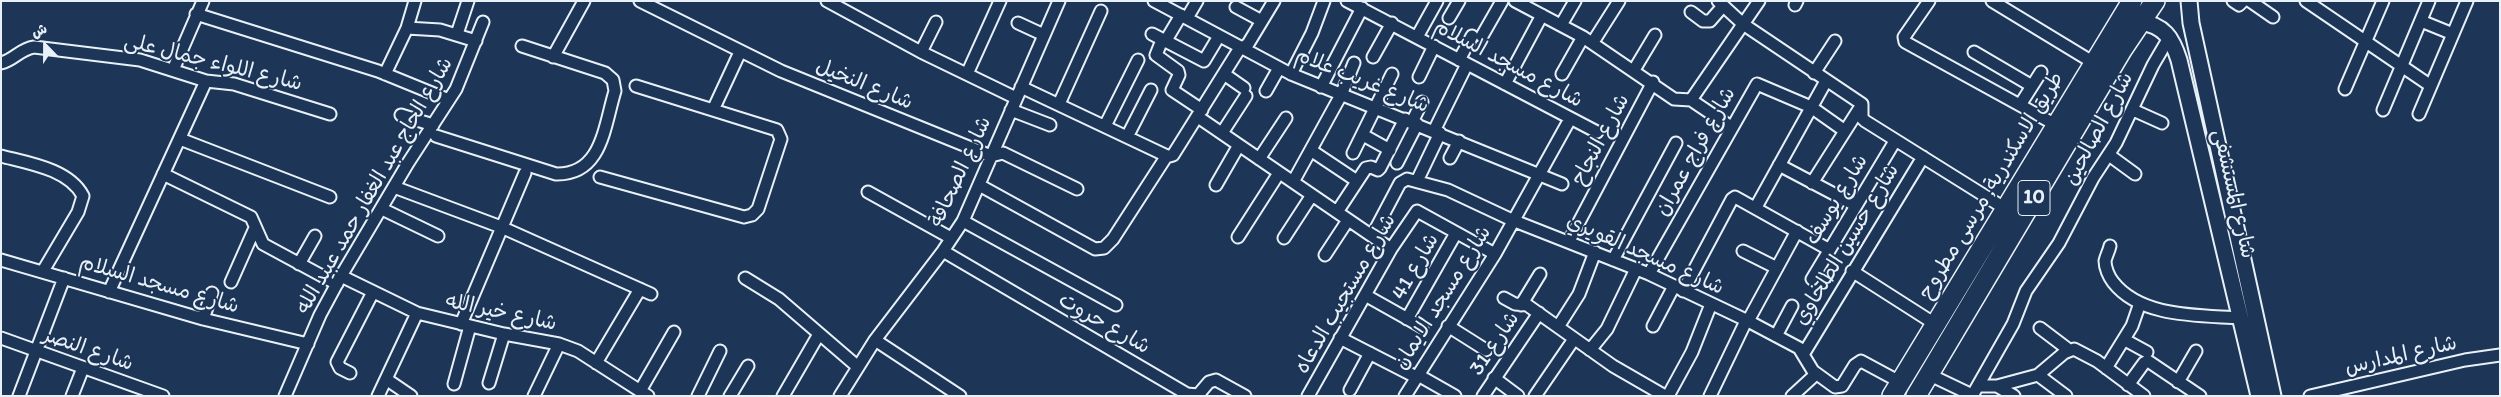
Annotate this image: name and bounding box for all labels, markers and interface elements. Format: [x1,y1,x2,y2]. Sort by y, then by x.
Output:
street label: شارع مسجد السلام [1429,14,1587,114]
north arrow [20,20,70,70]
text: ش [29,20,50,41]
street label: شارع اللواء جمال على [122,29,304,97]
street label: شارع غريب علام [1292,43,1432,119]
street label: شارع الحاج عبد الغفار حمد عبيد الله [291,53,459,319]
street label: شارع النخيل [812,54,916,116]
street label: طريق الاسكندرية, مرسى مطروح [1914,68,2070,304]
street label: شارع الصالحين [2059,68,2139,190]
street label: شارع فراج عمران [1650,83,1742,221]
street label: شارع النجاح [1566,90,1636,190]
street label: شارع الصحافة [924,113,998,231]
street label: شارع المستشفى [2206,127,2260,261]
street label: شارع يوسف [1800,150,1874,250]
street label: شارع حسين الطلخاوي [1789,160,1905,330]
road number: 10 [2018,180,2050,216]
street label: شارع مسجد القويري [1562,209,1728,301]
street label: شارع مستجيب الدعاه [1290,210,1402,378]
street label: شارع مسجد الايمان [1389,221,1497,375]
street label: شارع 41 [1387,229,1445,305]
street label: شارع مسجد السلام [76,250,242,320]
street label: شارع حروت [1054,288,1154,360]
street label: شارع خير الله [443,289,559,337]
street label: شارع 31 [1465,307,1525,381]
street label: شارع النصر [40,323,136,377]
street label: شارع المدارس [2342,331,2460,381]

